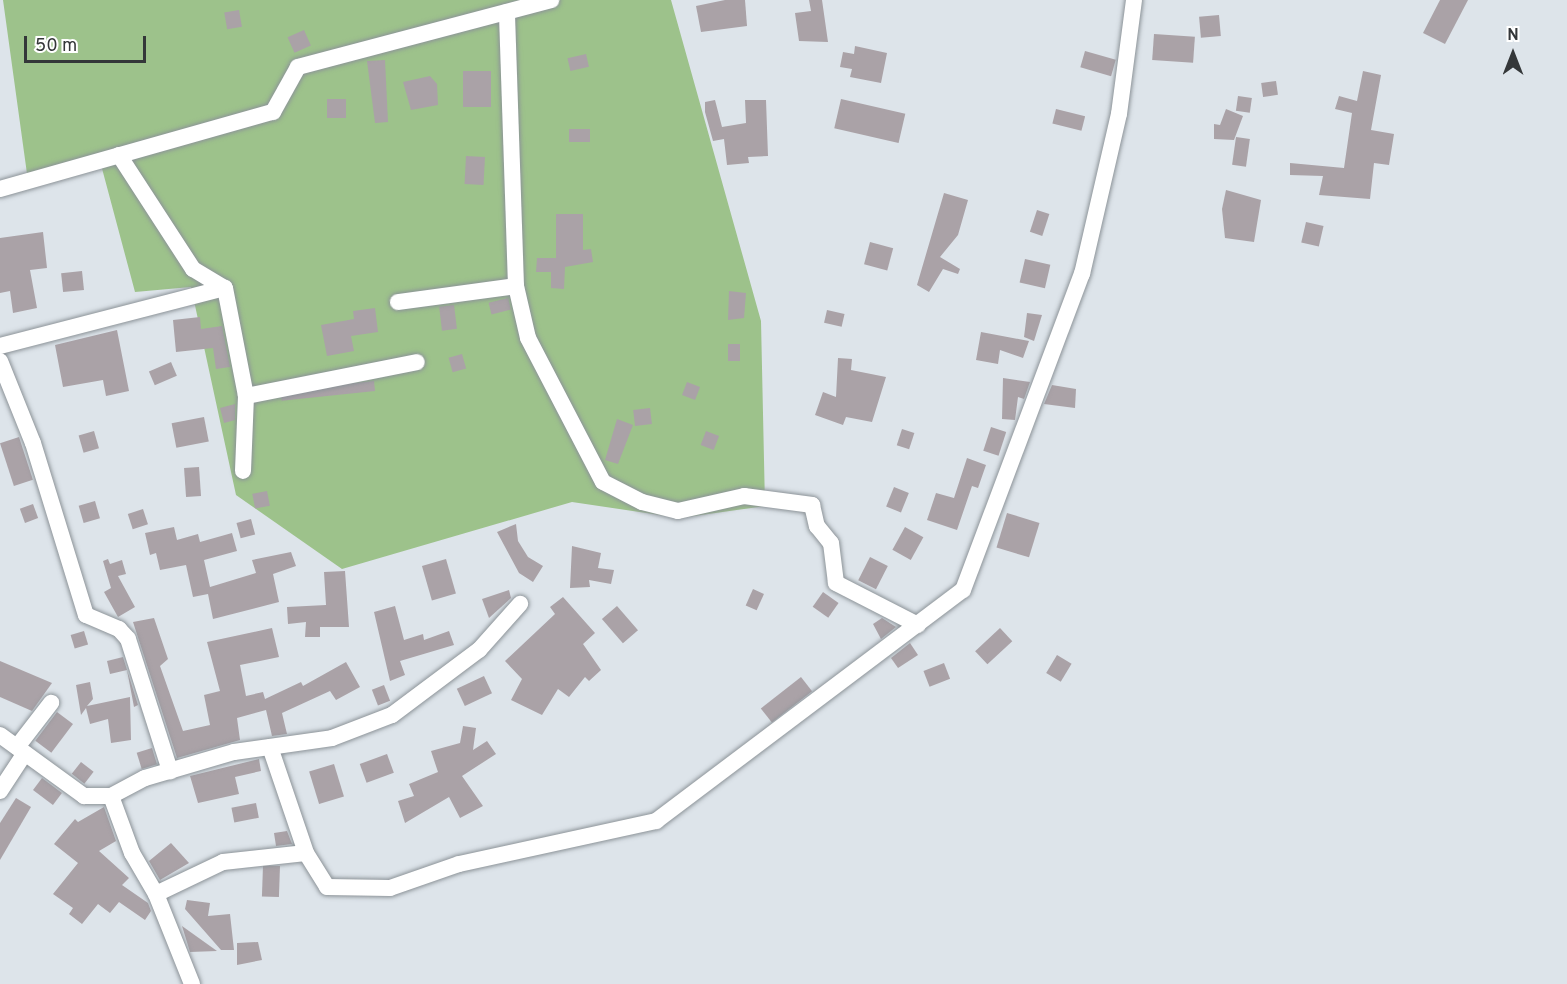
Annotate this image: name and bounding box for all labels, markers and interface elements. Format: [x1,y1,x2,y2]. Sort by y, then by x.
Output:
scale bar [27,24,148,62]
north arrow [1483,24,1543,84]
text: N [1507,26,1519,46]
text: 50 m [35,35,77,58]

